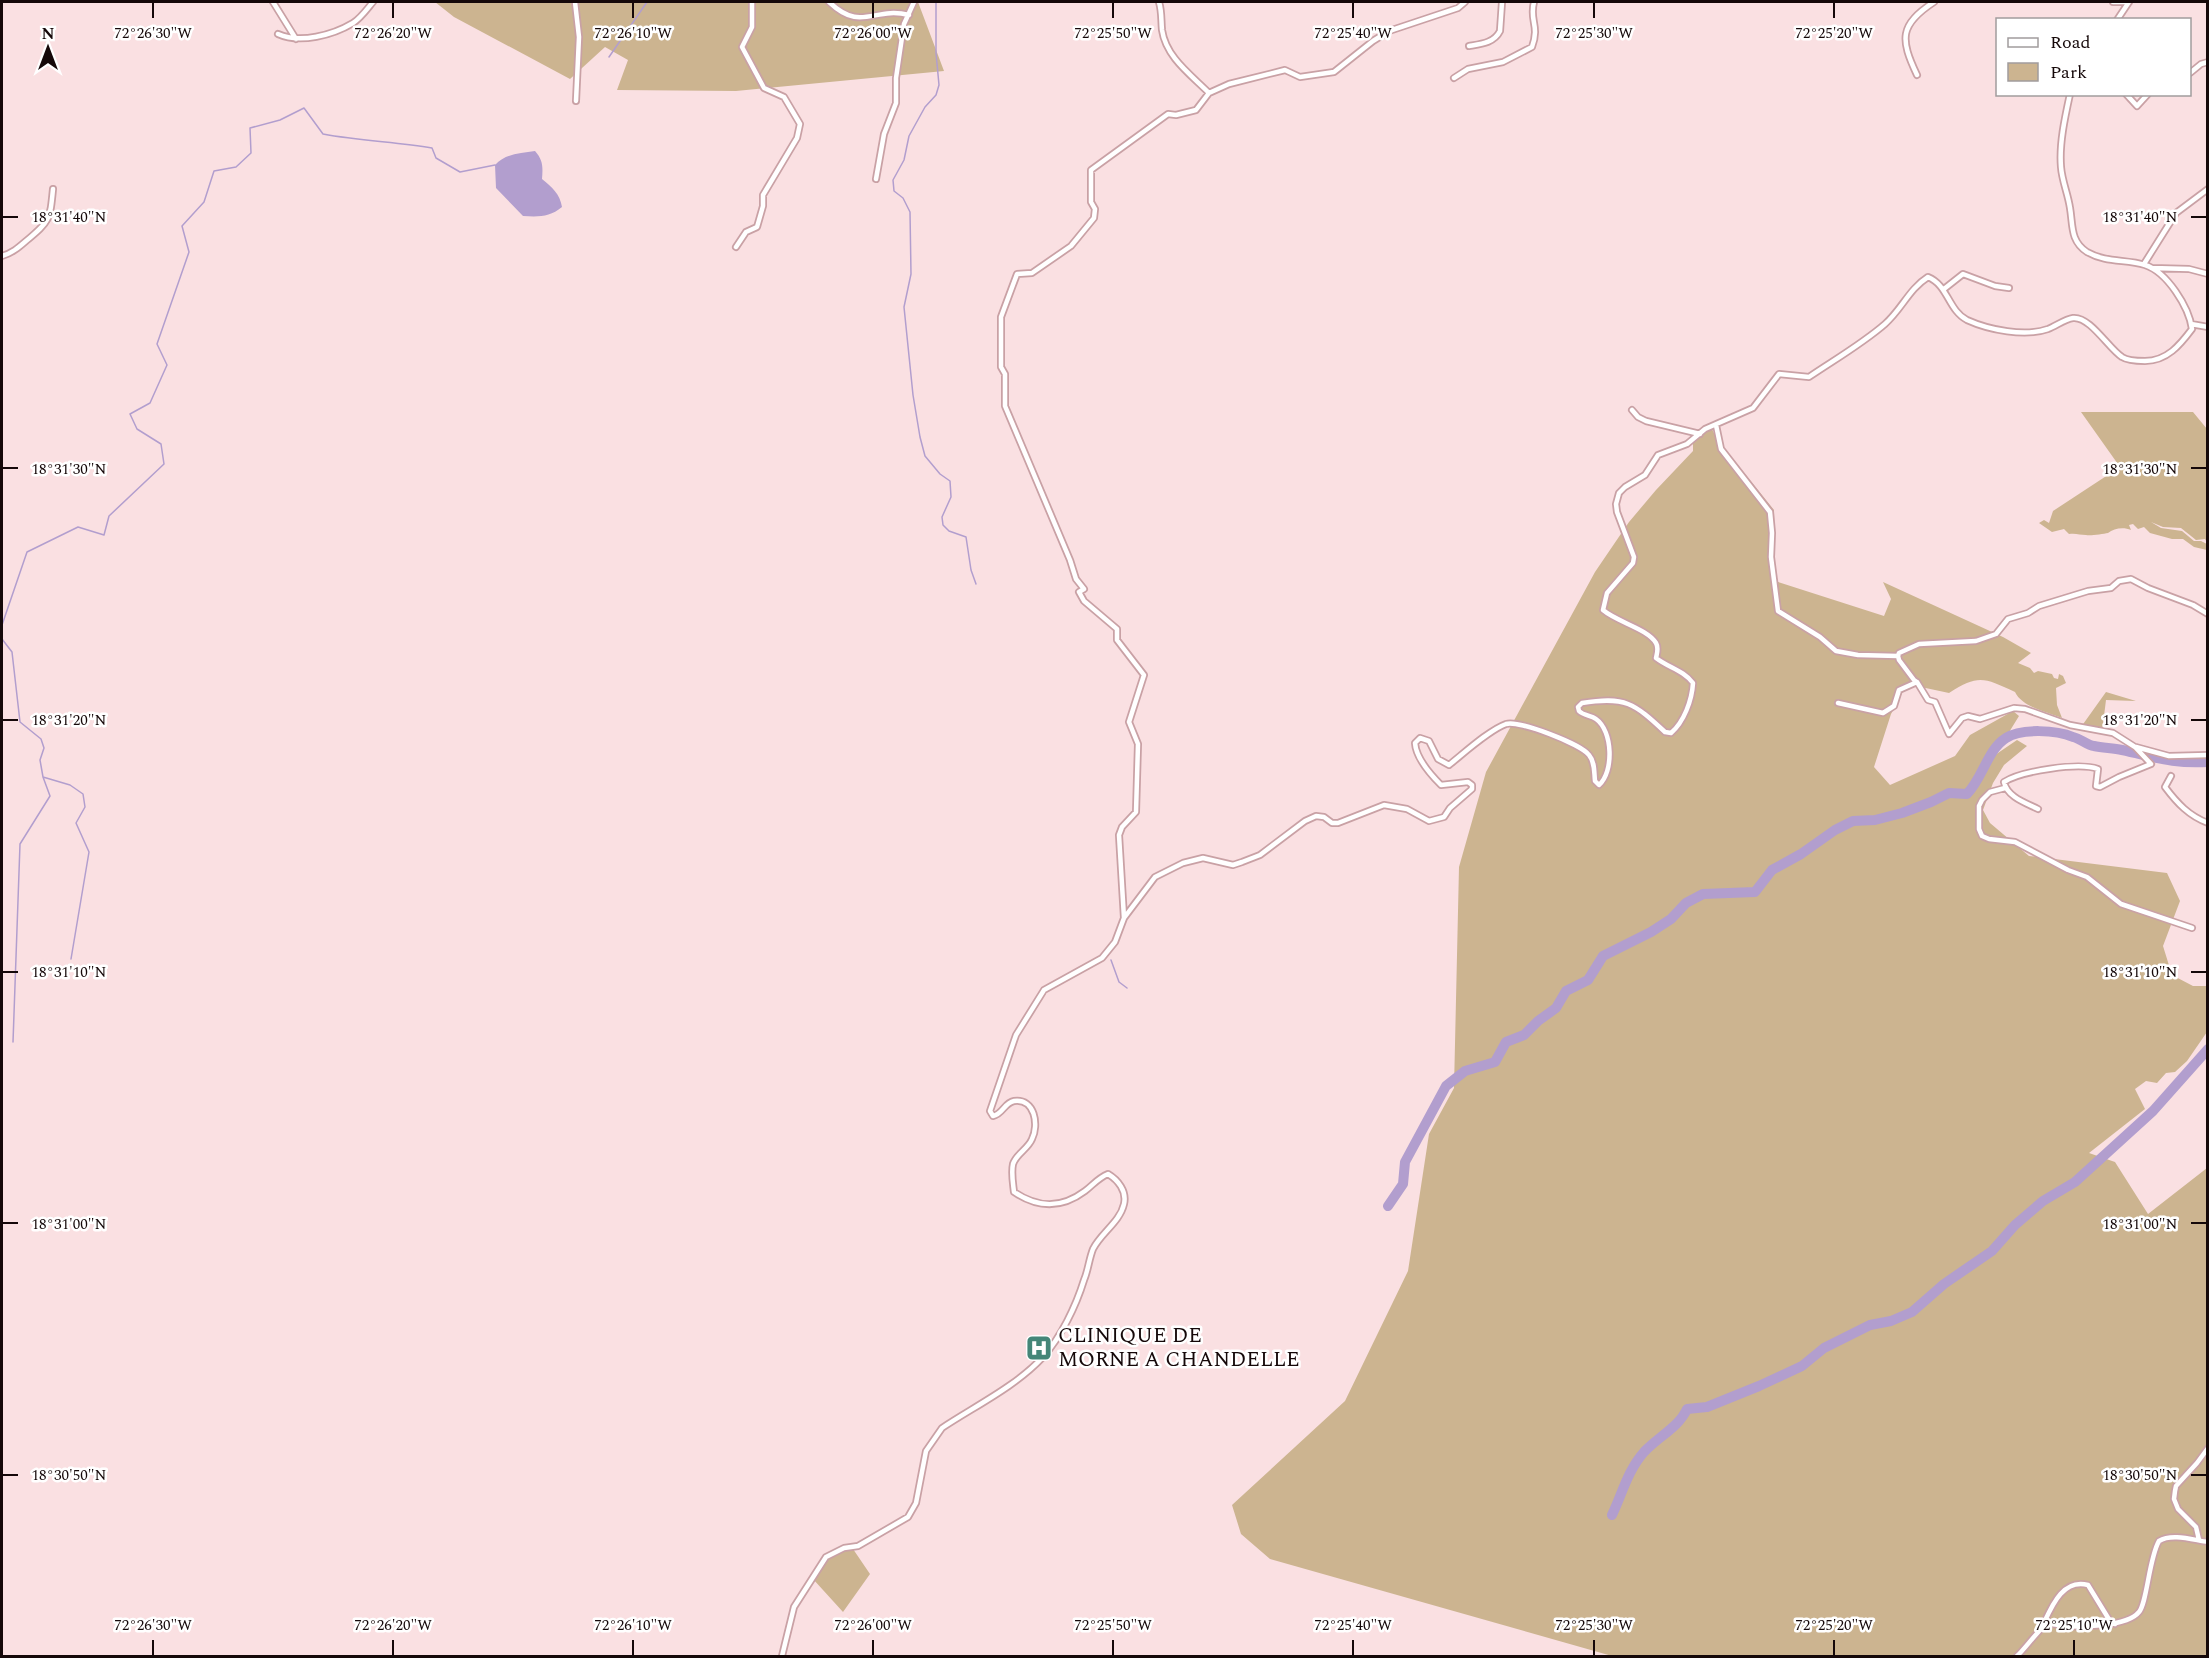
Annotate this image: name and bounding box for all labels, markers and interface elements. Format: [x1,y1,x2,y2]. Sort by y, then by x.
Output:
north arrow [18,18,78,78]
legend [1996,18,2191,96]
text: N [41,22,55,46]
text: 72°26'30"W [114,22,192,45]
text: 72°26'20"W [354,22,432,45]
text: 72°26'10"W [594,22,672,45]
text: 72°26'00"W [834,22,912,45]
text: 72°25'50"W [1074,22,1152,45]
text: 72°25'40"W [1314,22,1392,45]
text: 72°25'30"W [1555,22,1633,45]
text: 72°25'20"W [1795,22,1873,45]
text: Road [2050,29,2091,56]
text: Park [2050,59,2087,86]
text: 18°31'40"N [32,206,107,229]
text: 18°31'40"N [2103,206,2178,229]
text: 18°31'30"N [32,458,107,481]
text: 18°31'30"N [2103,458,2178,481]
text: 18°31'20"N [32,709,107,732]
text: 18°31'20"N [2103,709,2178,732]
text: 18°31'10"N [32,961,107,984]
text: 18°31'10"N [2103,961,2178,984]
text: 18°31'00"N [32,1213,107,1236]
text: 18°31'00"N [2103,1213,2178,1236]
place label: CLINIQUE DE MORNE A CHANDELLE [1058,1320,1300,1376]
hospital icon: CLINIQUE DE MORNE A CHANDELLE [1024,1333,1054,1363]
text: 18°30'50"N [32,1464,107,1487]
text: 18°30'50"N [2103,1464,2178,1487]
text: 72°26'30"W [114,1614,192,1637]
text: 72°26'20"W [354,1614,432,1637]
text: 72°26'10"W [594,1614,672,1637]
text: 72°26'00"W [834,1614,912,1637]
text: 72°25'50"W [1074,1614,1152,1637]
text: 72°25'40"W [1314,1614,1392,1637]
text: 72°25'30"W [1555,1614,1633,1637]
text: 72°25'20"W [1795,1614,1873,1637]
text: 72°25'10"W [2035,1614,2113,1637]

